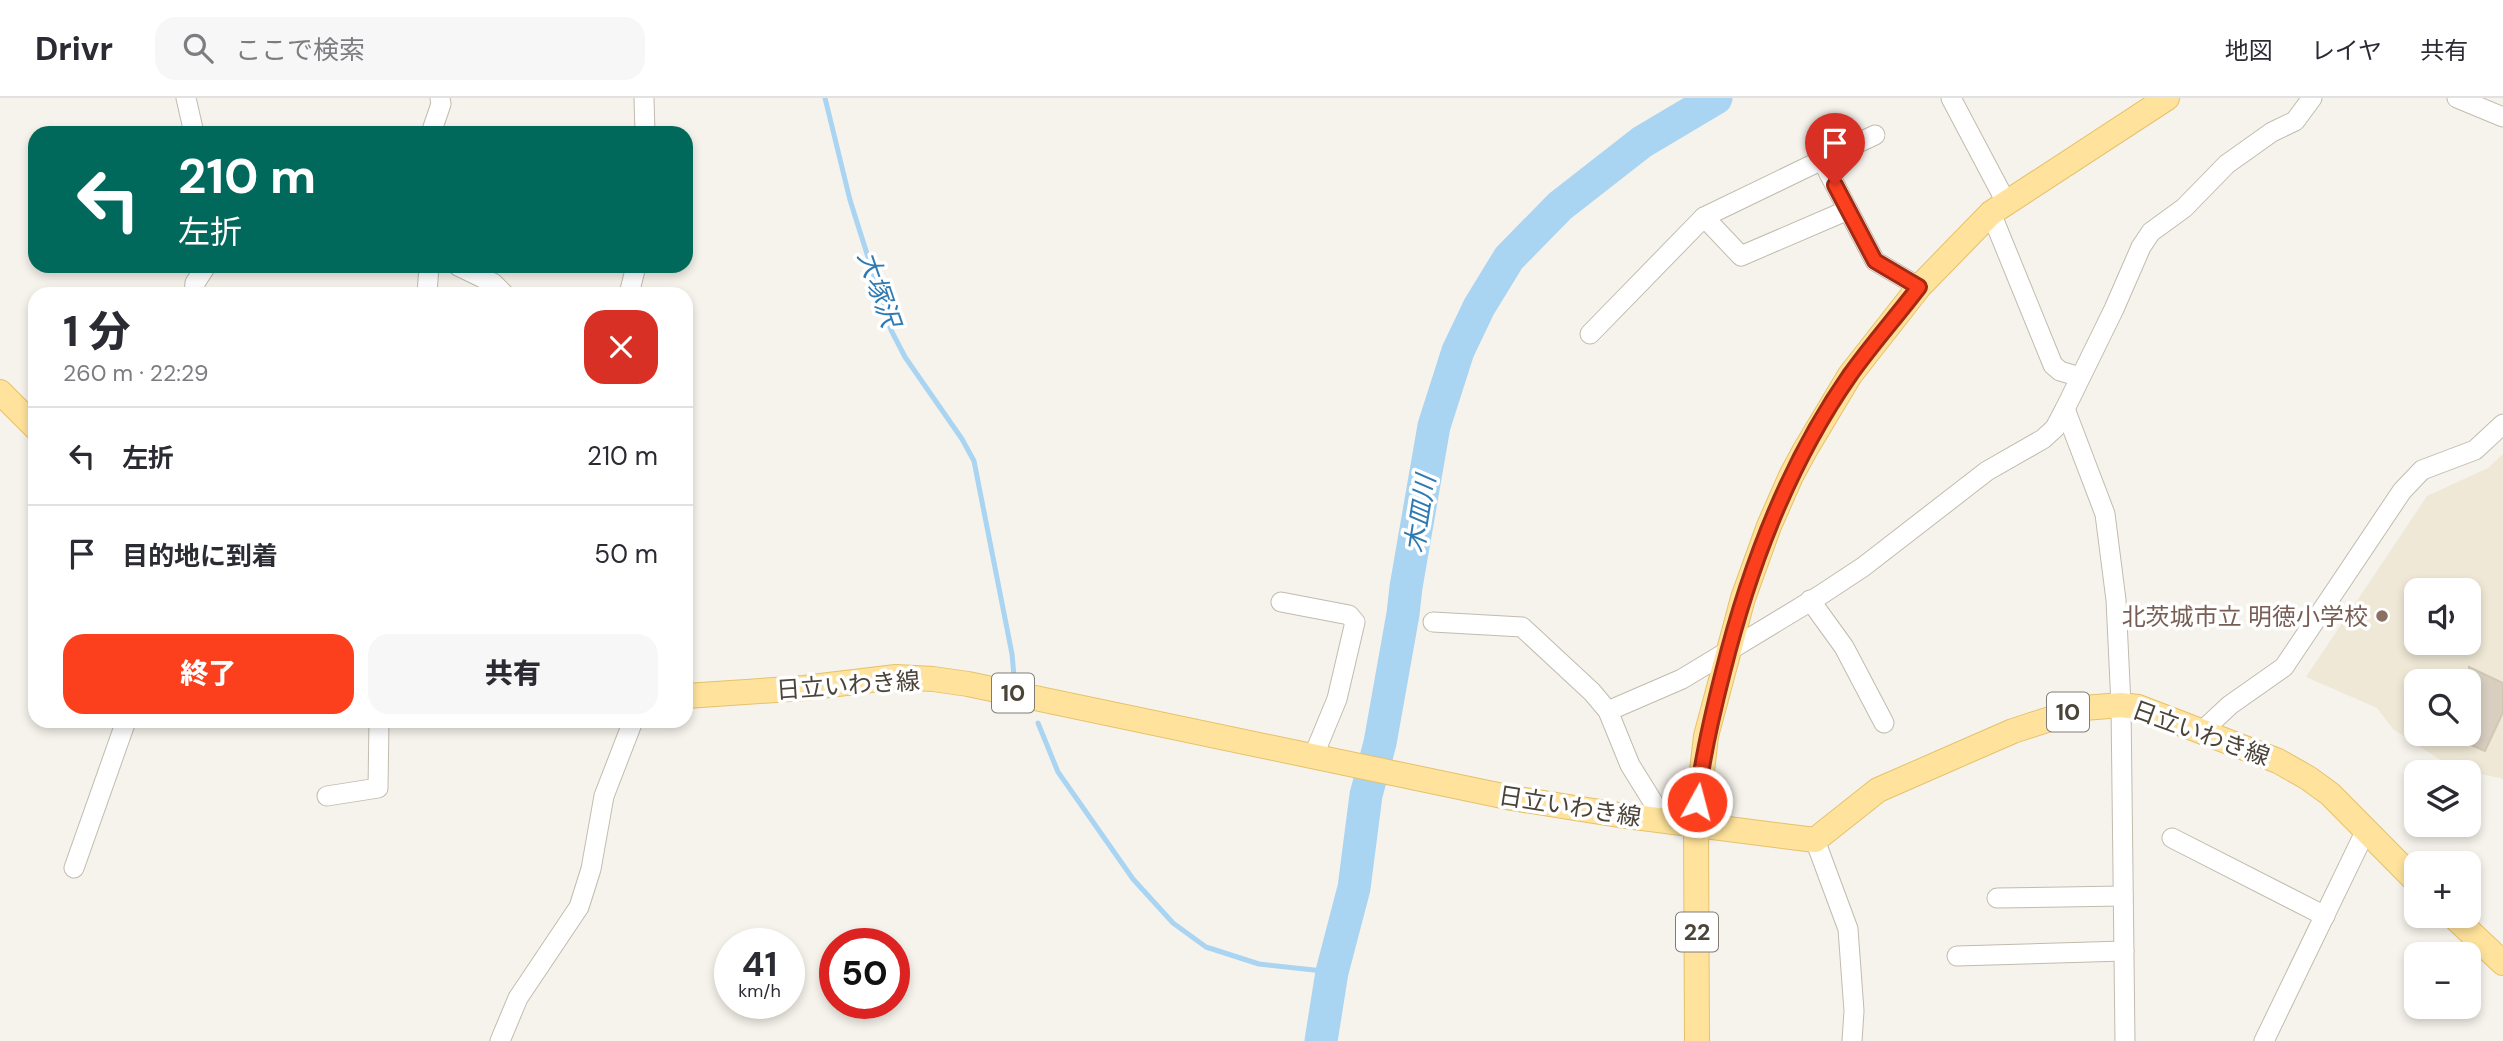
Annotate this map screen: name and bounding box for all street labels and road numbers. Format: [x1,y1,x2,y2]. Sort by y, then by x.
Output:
street label: 日立いわき線 [775,665,921,705]
road number: 10 [992,674,1034,712]
road number: 10 [2047,692,2089,732]
street label: 日立いわき線 [2128,694,2274,772]
street label: 日立いわき線 [1496,779,1644,833]
road number: 22 [1676,912,1718,952]

